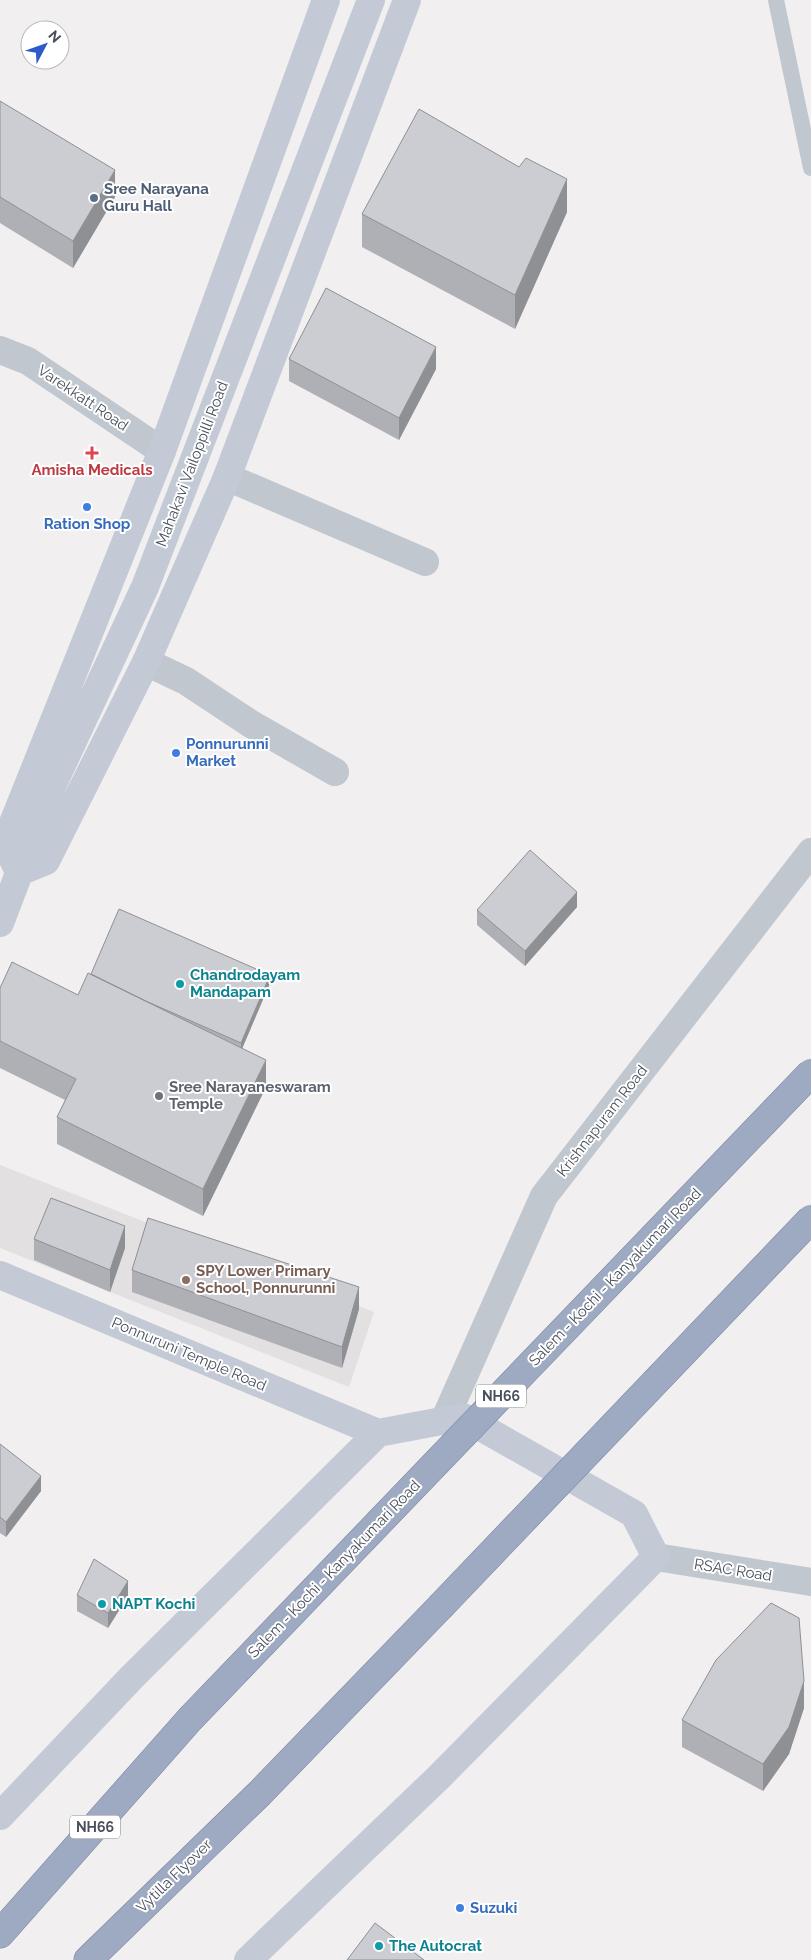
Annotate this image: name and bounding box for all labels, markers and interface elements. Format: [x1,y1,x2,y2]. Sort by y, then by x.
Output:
north arrow [20,20,70,70]
text: N [45,27,64,46]
place label: Sree Narayana Guru Hall [104,180,209,215]
marker: Sree Narayana Guru Hall [88,192,100,204]
street label: Varekkatt Road [34,361,132,435]
street label: Mahakavi Vailoppilli Road [152,379,232,549]
marker: Amisha Medicals [86,447,98,459]
place label: Amisha Medicals [31,461,153,479]
marker: Ration Shop [81,501,93,513]
place label: Ration Shop [44,515,131,533]
place label: Ponnurunni Market [186,735,269,770]
marker: Ponnurunni Market [170,747,182,759]
place label: Chandrodayam Mandapam [190,966,300,1001]
marker: Chandrodayam Mandapam [174,978,186,990]
street label: Krishnapuram Road [553,1062,651,1180]
place label: Sree Narayaneswaram Temple [169,1078,331,1113]
marker: Sree Narayaneswaram Temple [153,1090,165,1102]
street label: Salem - Kochi - Kanyakumari Road [525,1184,705,1370]
place label: SPY Lower Primary School, Ponnurunni [196,1262,335,1297]
marker: SPY Lower Primary School, Ponnurunni [180,1274,192,1286]
street label: Ponnuruni Temple Road [109,1313,269,1395]
road number: NH66 [476,1384,526,1408]
street label: Salem - Kochi - Kanyakumari Road [244,1476,424,1662]
street label: RSAC Road [693,1555,773,1585]
place label: NAPT Kochi [112,1595,195,1613]
marker: NAPT Kochi [96,1598,108,1610]
road number: NH66 [70,1815,120,1838]
street label: Vytilla Flyover [133,1835,216,1916]
place label: Suzuki [470,1899,517,1917]
marker: Suzuki [454,1902,466,1914]
place label: The Autocrat [389,1937,482,1955]
marker: The Autocrat [373,1940,385,1952]

